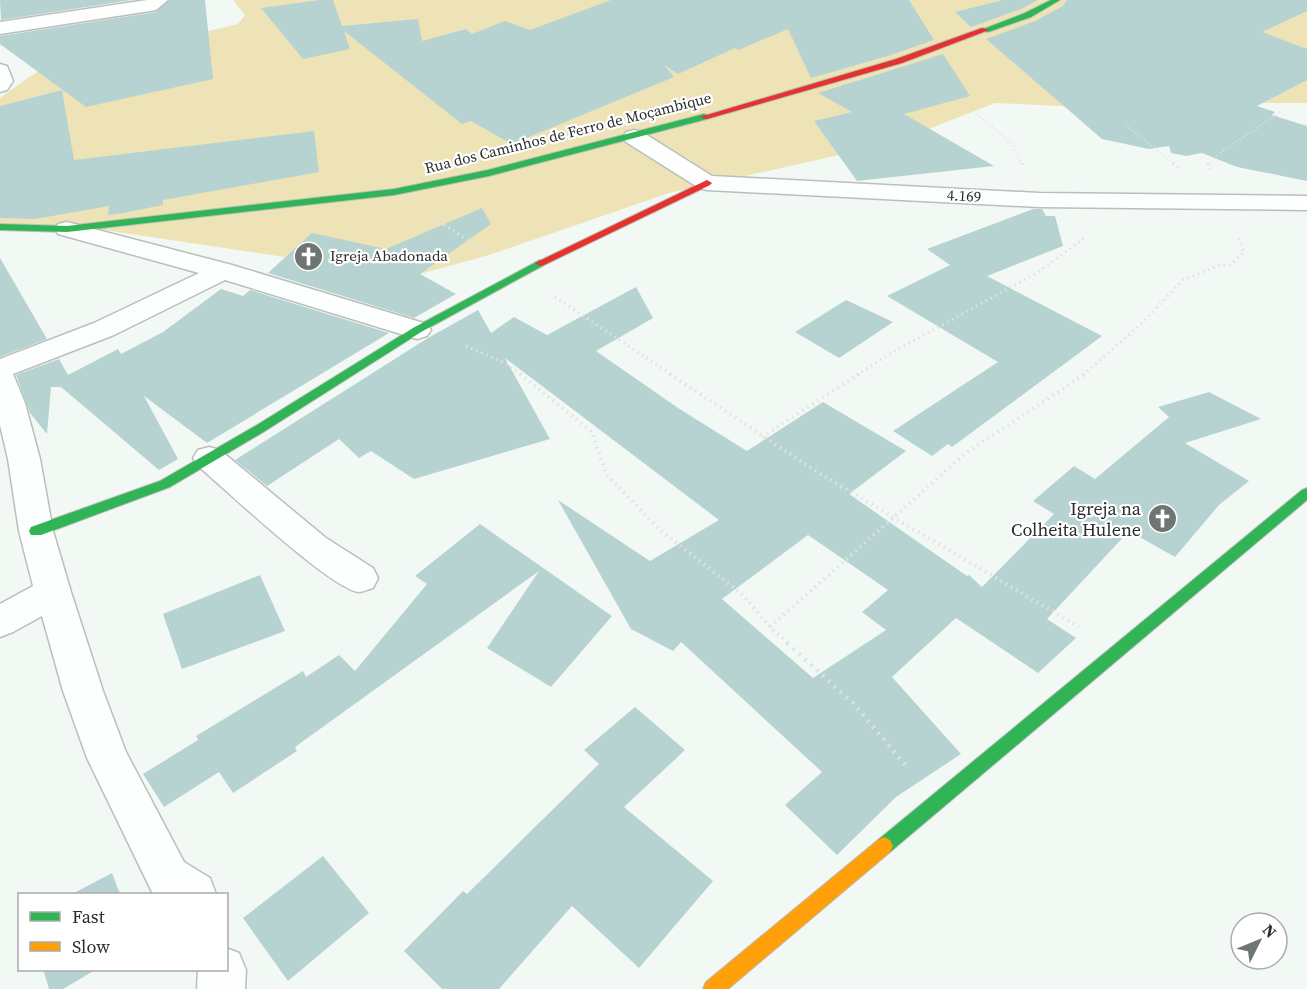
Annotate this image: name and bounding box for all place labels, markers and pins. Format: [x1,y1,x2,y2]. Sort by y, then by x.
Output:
church icon: Igreja Abadonada [293,240,325,272]
place label: Igreja Abadonada [330,245,448,266]
place label: Igreja na Colheita Hulene [1011,496,1142,542]
church icon: Igreja na Colheita Hulene [1146,503,1178,535]

